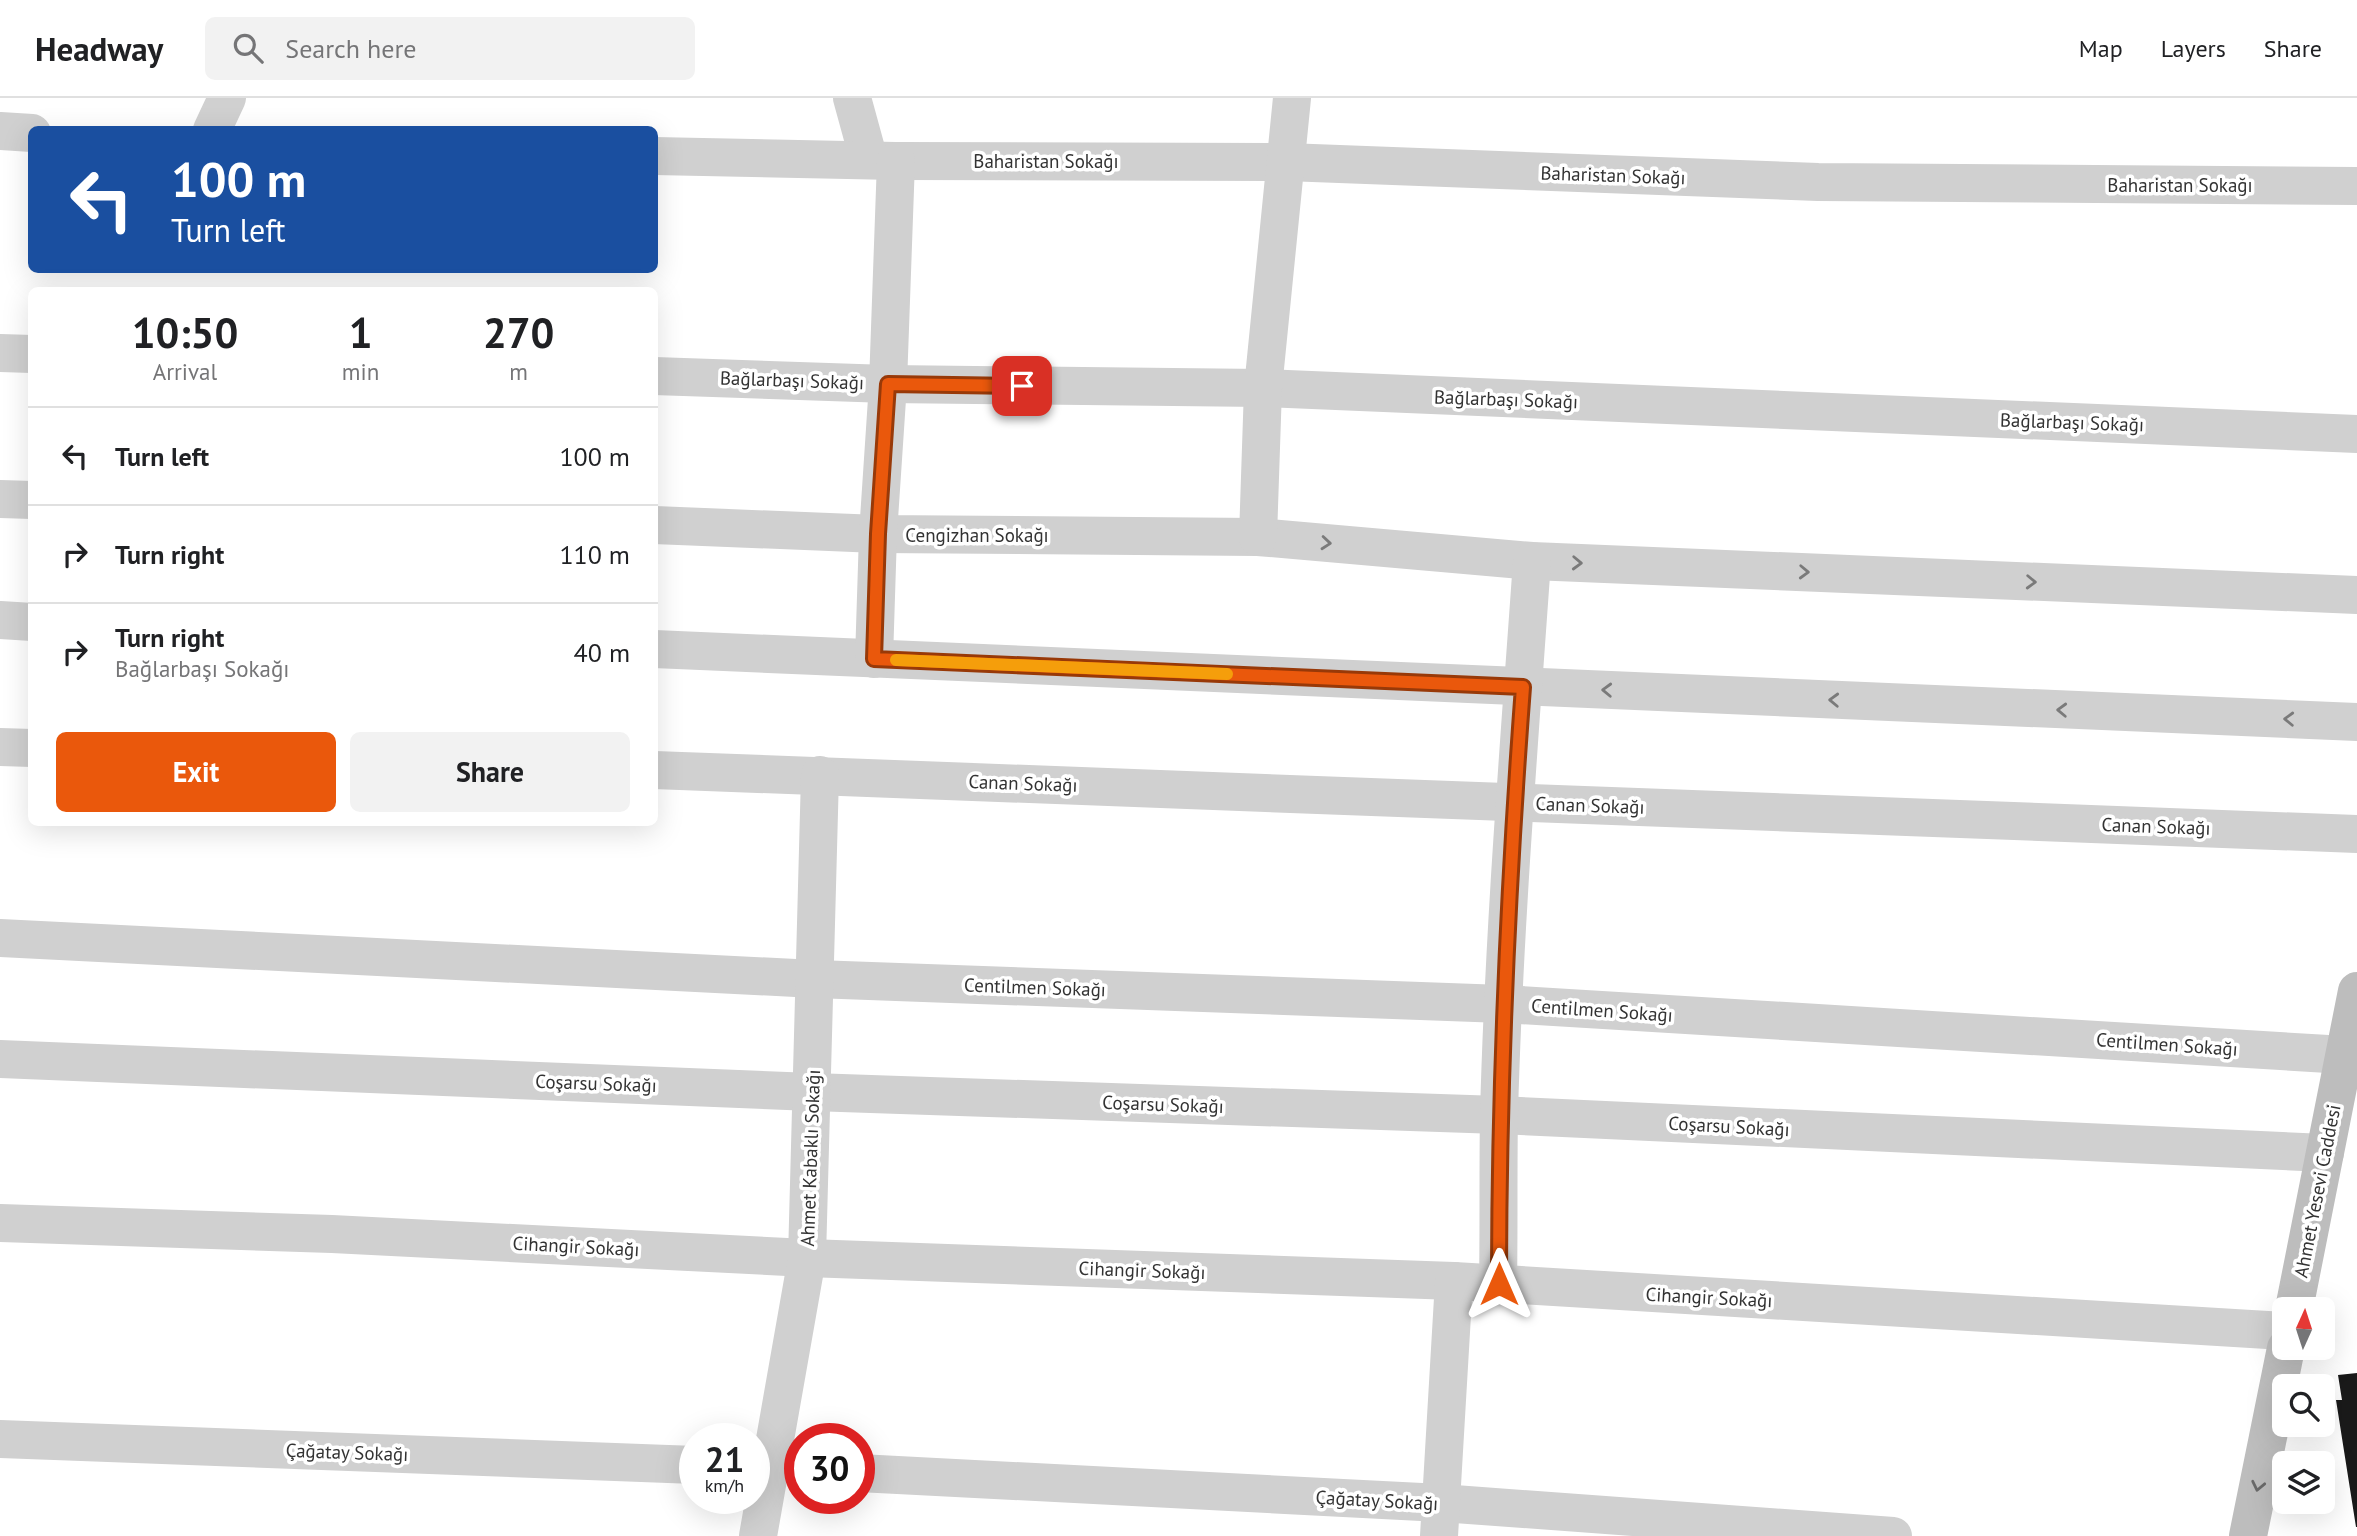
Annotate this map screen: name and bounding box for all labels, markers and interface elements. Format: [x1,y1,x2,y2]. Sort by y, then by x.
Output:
search box [205,17,695,80]
text: Headway [35,27,163,70]
icon: search [229,29,267,67]
text: Search here [285,32,416,65]
text: Map [2079,33,2123,64]
text: Layers [2161,33,2226,64]
text: Share [2264,33,2322,64]
text: 100 m [171,147,306,211]
street label: Baharistan Sokağı [973,149,1119,173]
icon: left [56,154,147,245]
street label: Baharistan Sokağı [1540,160,1686,190]
street label: Baharistan Sokağı [2107,173,2253,197]
text: Turn left [171,209,286,251]
text: 10:50 [132,305,238,360]
text: 1 [349,305,372,360]
text: 270 [483,305,554,360]
pin [992,356,1052,416]
text: Arrival [153,357,217,386]
text: min [342,357,379,386]
text: m [509,357,528,386]
street label: Bağlarbaşı Sokağı [720,365,864,395]
icon: arrive [1003,367,1041,405]
street label: Bağlarbaşı Sokağı [1434,384,1578,414]
street label: Bağlarbaşı Sokağı [2000,407,2144,437]
icon: left [56,437,94,475]
text: Turn left [115,440,209,473]
text: 100 m [559,440,630,473]
street label: Cengizhan Sokağı [905,523,1049,547]
icon: right [56,535,94,573]
one-way arrow [1320,535,1331,550]
text: Turn right [115,538,224,571]
text: 110 m [559,538,630,571]
one-way arrow [1571,556,1582,571]
one-way arrow [1799,565,1810,580]
one-way arrow [2026,574,2037,589]
text: Turn right [115,621,224,654]
icon: right [56,633,94,671]
text: 40 m [574,636,630,669]
text: Bağlarbaşı Sokağı [115,654,289,683]
one-way arrow [1601,683,1612,698]
one-way arrow [1828,692,1839,707]
one-way arrow [2056,702,2067,717]
one-way arrow [2283,712,2294,727]
button: Exit [56,732,336,812]
button: Share [350,732,630,812]
street label: Canan Sokağı [968,769,1078,797]
street label: Canan Sokağı [1535,791,1645,819]
street label: Canan Sokağı [2101,812,2211,840]
street label: Centilmen Sokağı [964,973,1106,1001]
street label: Centilmen Sokağı [1530,993,1674,1027]
street label: Centilmen Sokağı [2095,1027,2239,1061]
street label: Coşarsu Sokağı [535,1069,657,1097]
street label: Ahmet Kabaklı Sokağı [795,1069,825,1247]
street label: Coşarsu Sokağı [1102,1090,1224,1118]
street label: Ahmet Yesevi Caddesi [2288,1102,2346,1280]
street label: Coşarsu Sokağı [1668,1111,1790,1141]
street label: Cihangir Sokağı [512,1231,640,1261]
position arrow [1462,1247,1536,1321]
street label: Cihangir Sokağı [1078,1256,1206,1284]
street label: Cihangir Sokağı [1645,1282,1773,1312]
north arrow [2272,1297,2334,1360]
map controls [2272,1297,2335,1514]
button: search [2272,1374,2335,1437]
speed limit sign: 30 [784,1423,875,1514]
text: 21 [705,1436,744,1482]
street label: Çağatay Sokağı [285,1438,409,1466]
button: layers [2272,1451,2335,1514]
text: km/h [705,1474,744,1497]
one-way arrow [2251,1480,2266,1492]
street label: Çağatay Sokağı [1315,1485,1439,1515]

